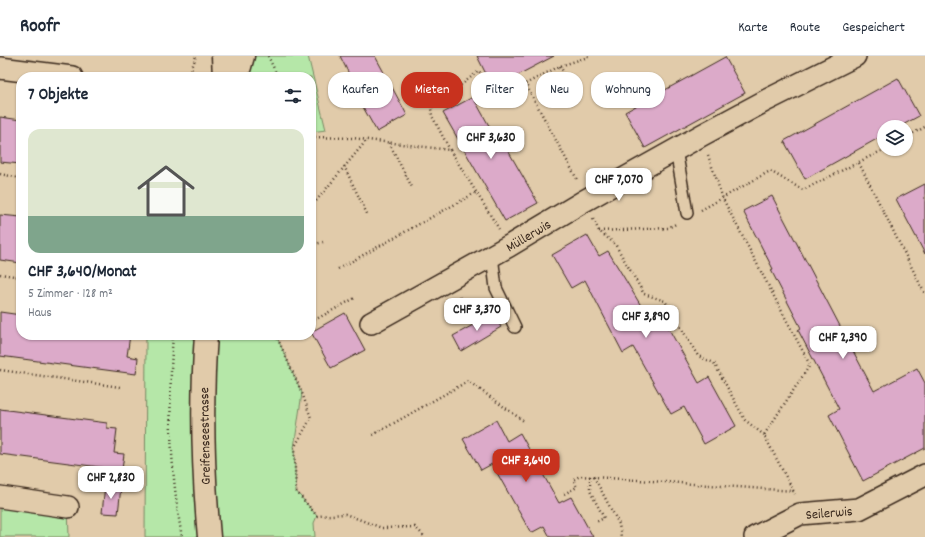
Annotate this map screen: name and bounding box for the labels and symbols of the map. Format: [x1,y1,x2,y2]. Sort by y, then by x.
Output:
pin: CHF 3,630 [445,126,537,160]
pin: CHF 7,070 [573,168,665,202]
street label: Müllerwis [503,215,556,258]
pin: CHF 3,370 [431,298,523,332]
pin: CHF 3,890 [600,305,692,339]
pin: CHF 2,390 [797,326,889,360]
street label: Greifenseestrasse [195,387,217,485]
pin: CHF 3,640 [480,449,572,483]
pin: CHF 2,830 [65,466,157,500]
street label: Seilerwis [805,502,854,526]

